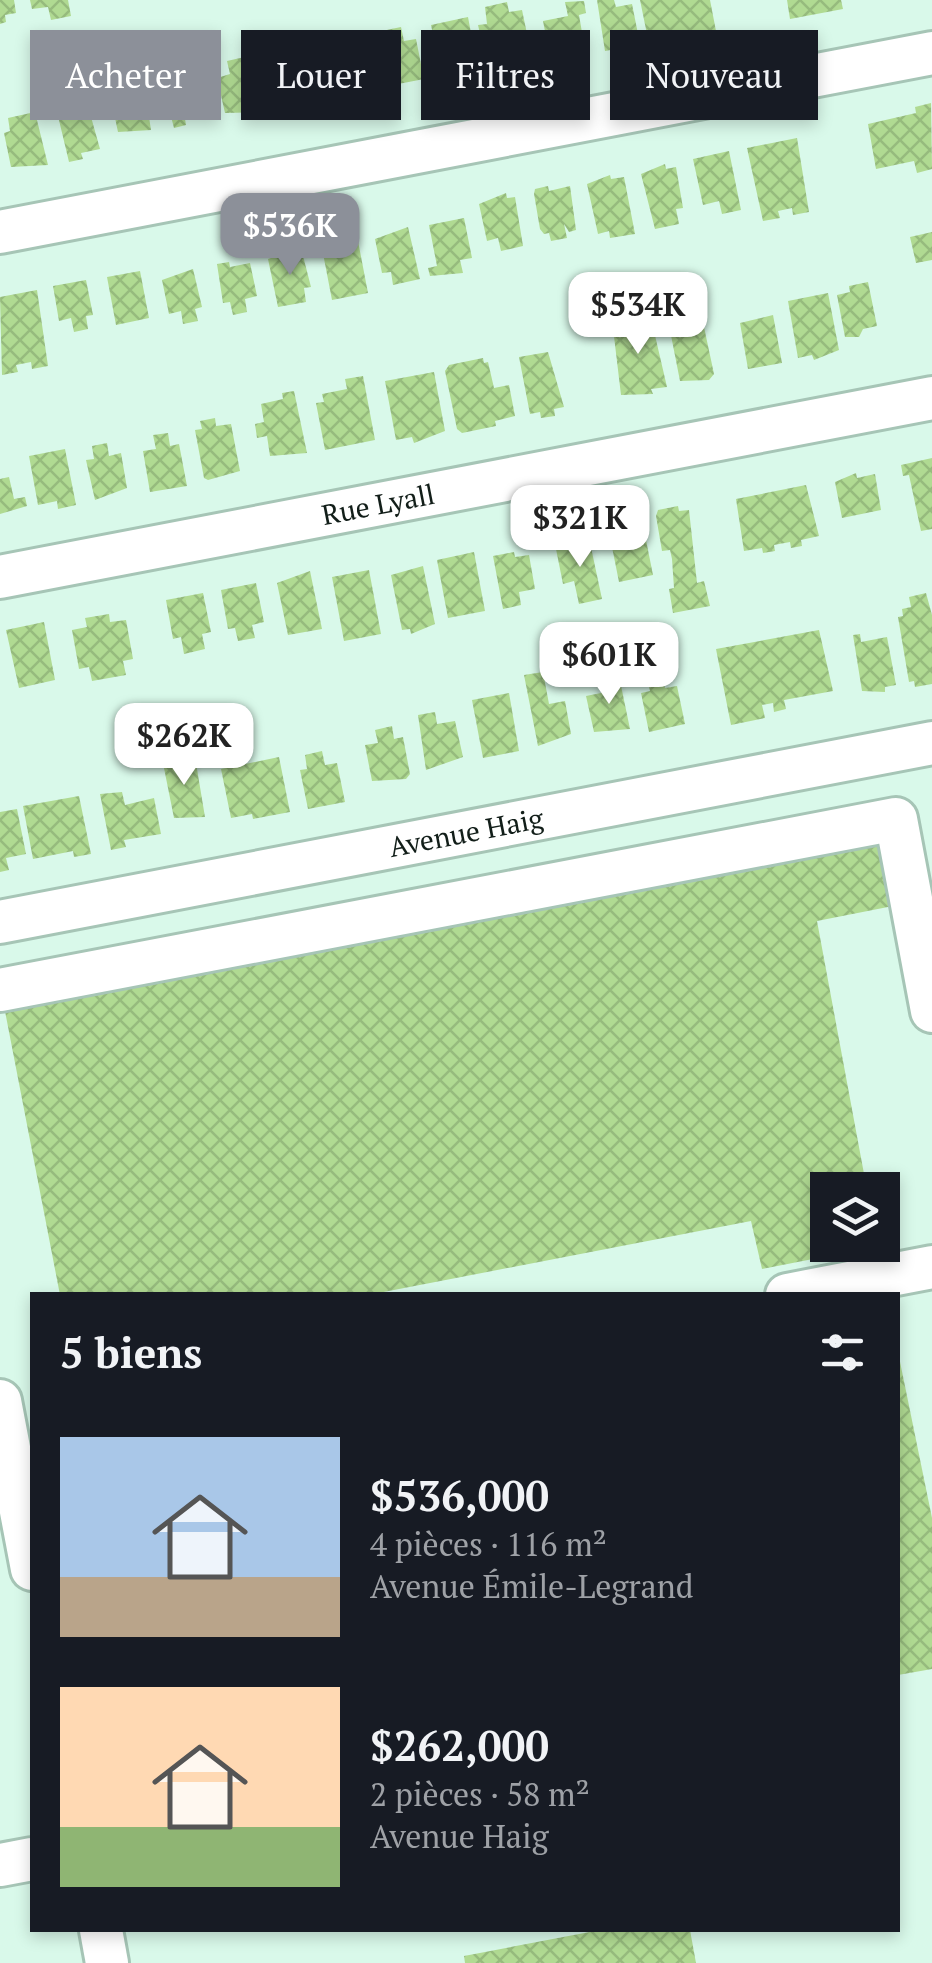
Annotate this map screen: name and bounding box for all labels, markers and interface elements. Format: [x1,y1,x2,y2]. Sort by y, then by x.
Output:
chip: Acheter [30,30,221,120]
chip: Louer [241,30,401,120]
chip: Filtres [421,30,590,120]
chip: Nouveau [610,30,818,120]
pin: $536K [220,193,360,278]
text: $536K [242,204,338,246]
pin: $534K [568,272,708,357]
text: $534K [590,283,686,325]
street label: Rue Lyall [319,475,437,533]
pin: $321K [510,485,650,570]
text: $321K [532,496,628,538]
pin: $601K [539,622,679,707]
text: $601K [561,633,657,675]
pin: $262K [114,703,254,788]
text: $262K [136,714,232,756]
street label: Avenue Haig [386,799,547,865]
map controls [810,1172,900,1262]
button: layers [810,1172,900,1262]
text: 5 biens [60,1324,202,1380]
icon: filters [815,1325,870,1380]
text: $536,000 [370,1467,549,1523]
icon: home [140,1477,260,1597]
text: 4 pièces · 116 m² [370,1523,607,1565]
text: Avenue Émile-Legrand [370,1565,693,1607]
text: $262,000 [370,1717,549,1773]
icon: home [140,1727,260,1847]
text: 2 pièces · 58 m² [370,1773,590,1815]
text: Avenue Haig [370,1815,548,1857]

